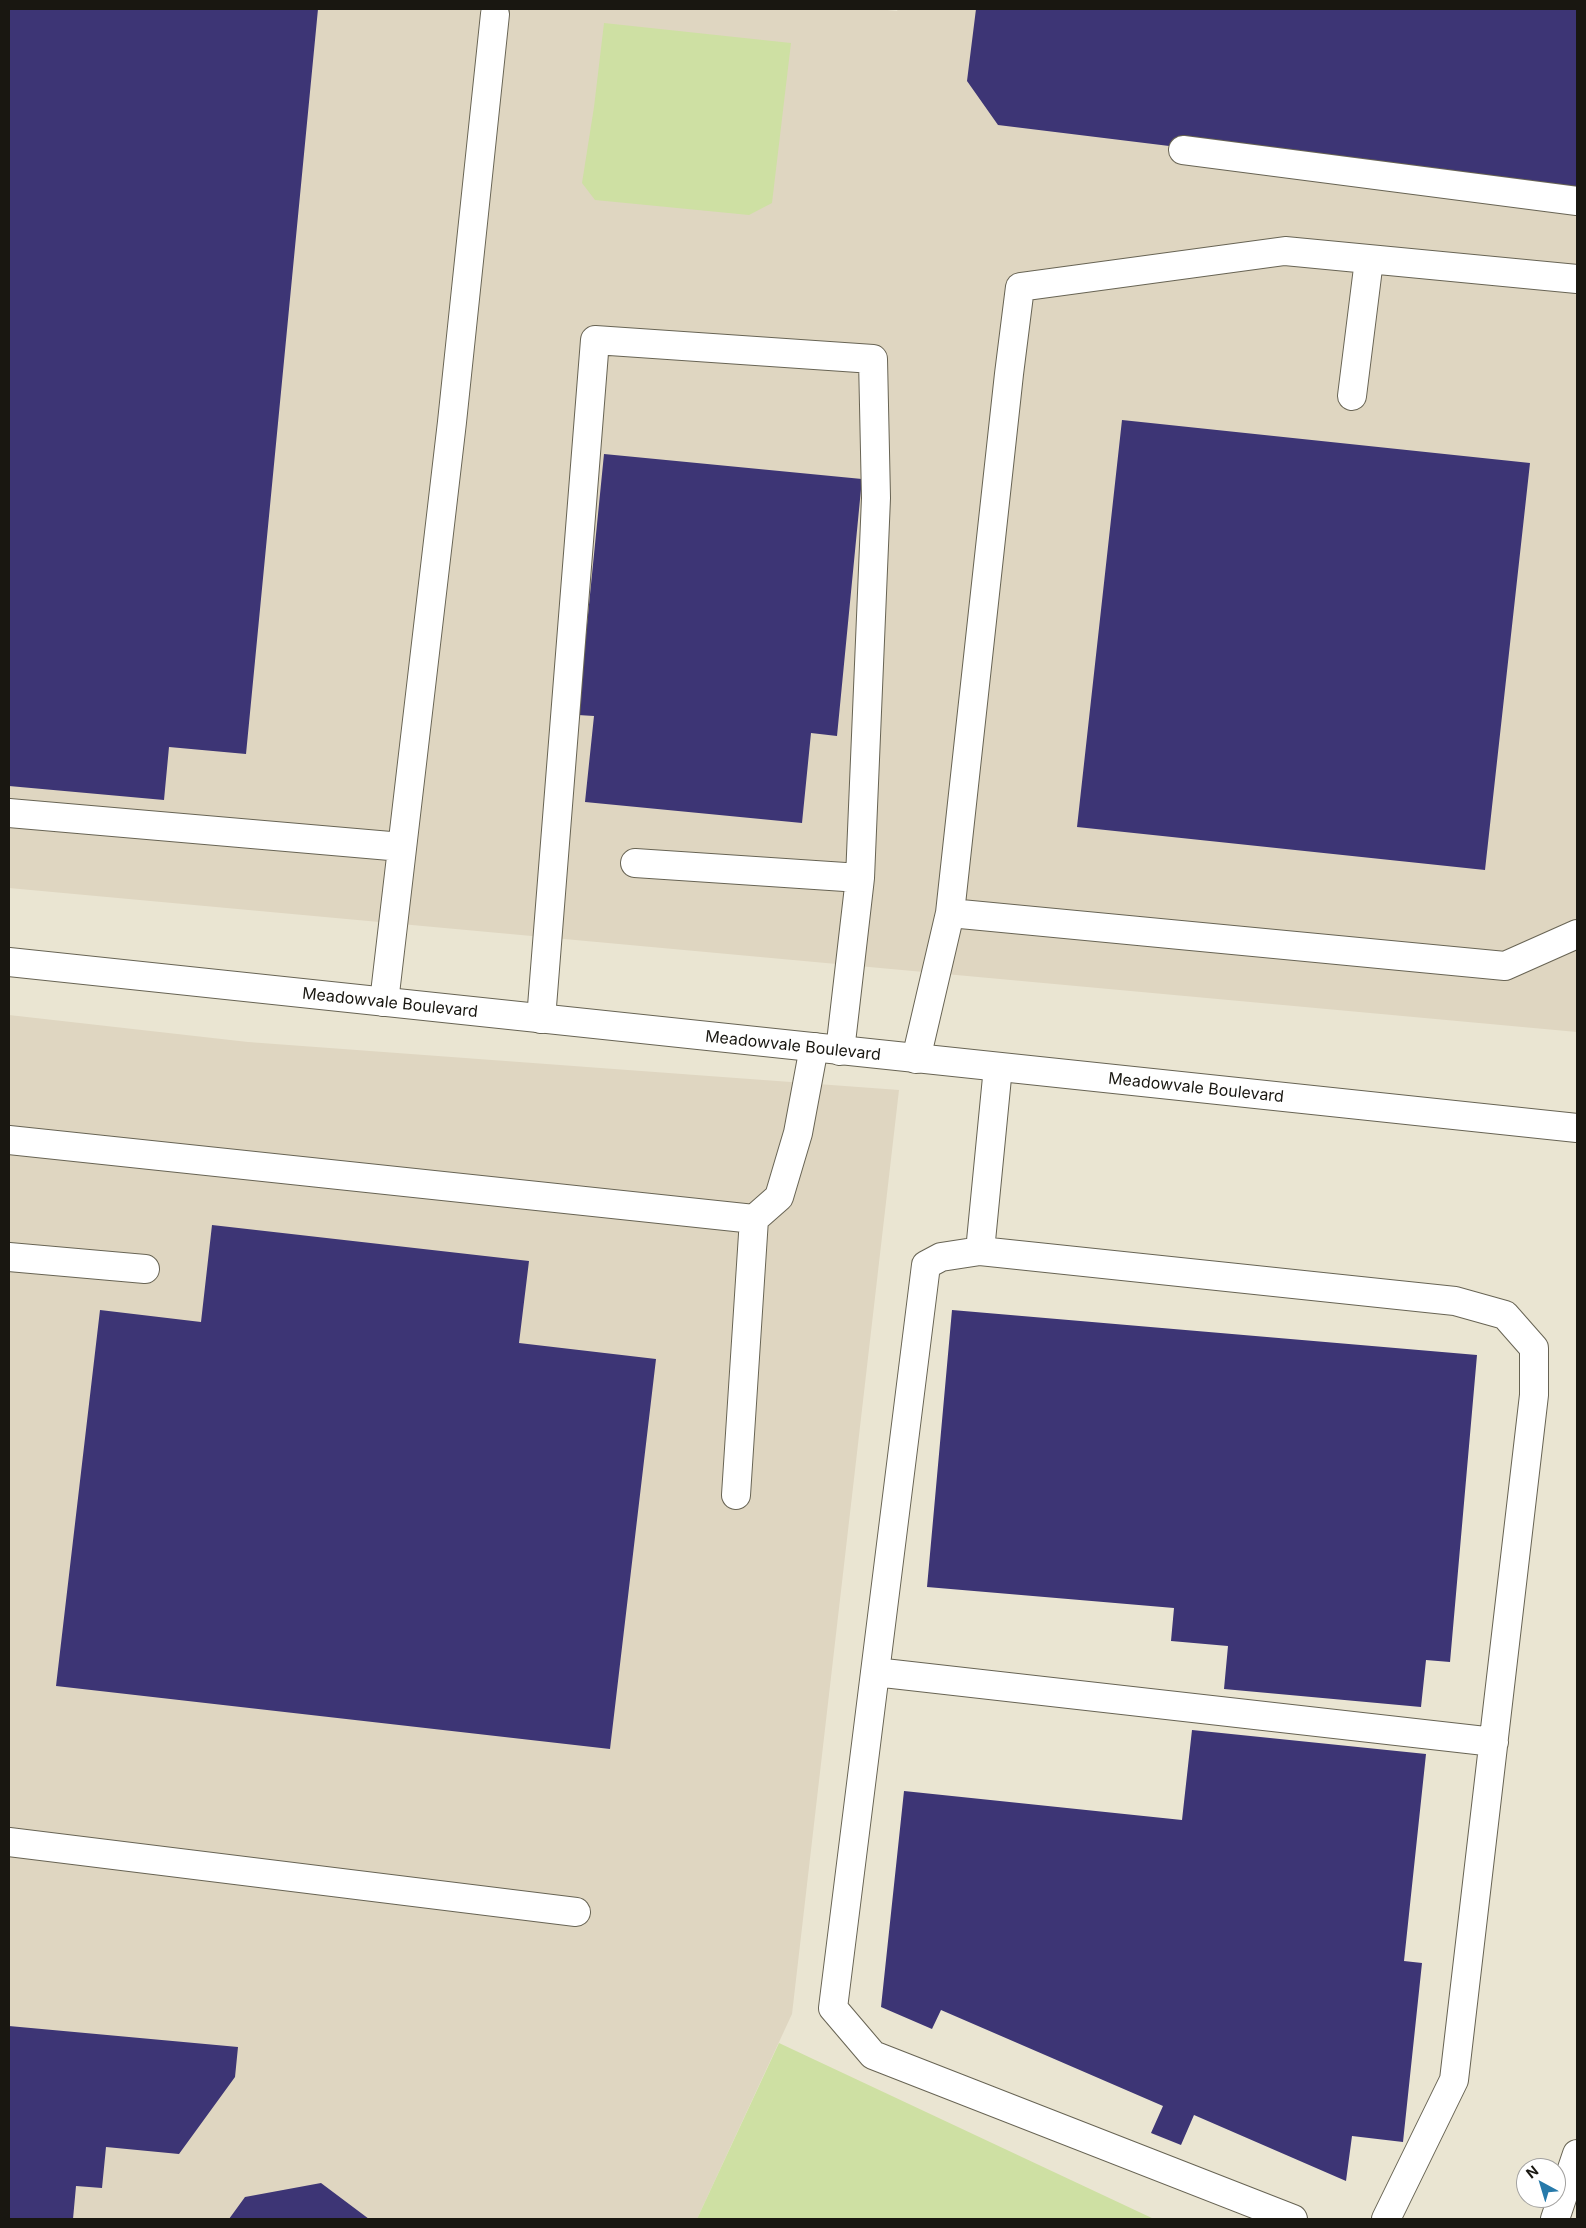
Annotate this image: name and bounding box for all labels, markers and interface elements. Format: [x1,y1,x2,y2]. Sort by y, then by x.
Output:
street label: Meadowvale Boulevard [301,984,479,1022]
street label: Meadowvale Boulevard [704,1027,882,1065]
street label: Meadowvale Boulevard [1107,1069,1285,1107]
north arrow [1516,2158,1566,2208]
text: N [1522,2162,1541,2182]

